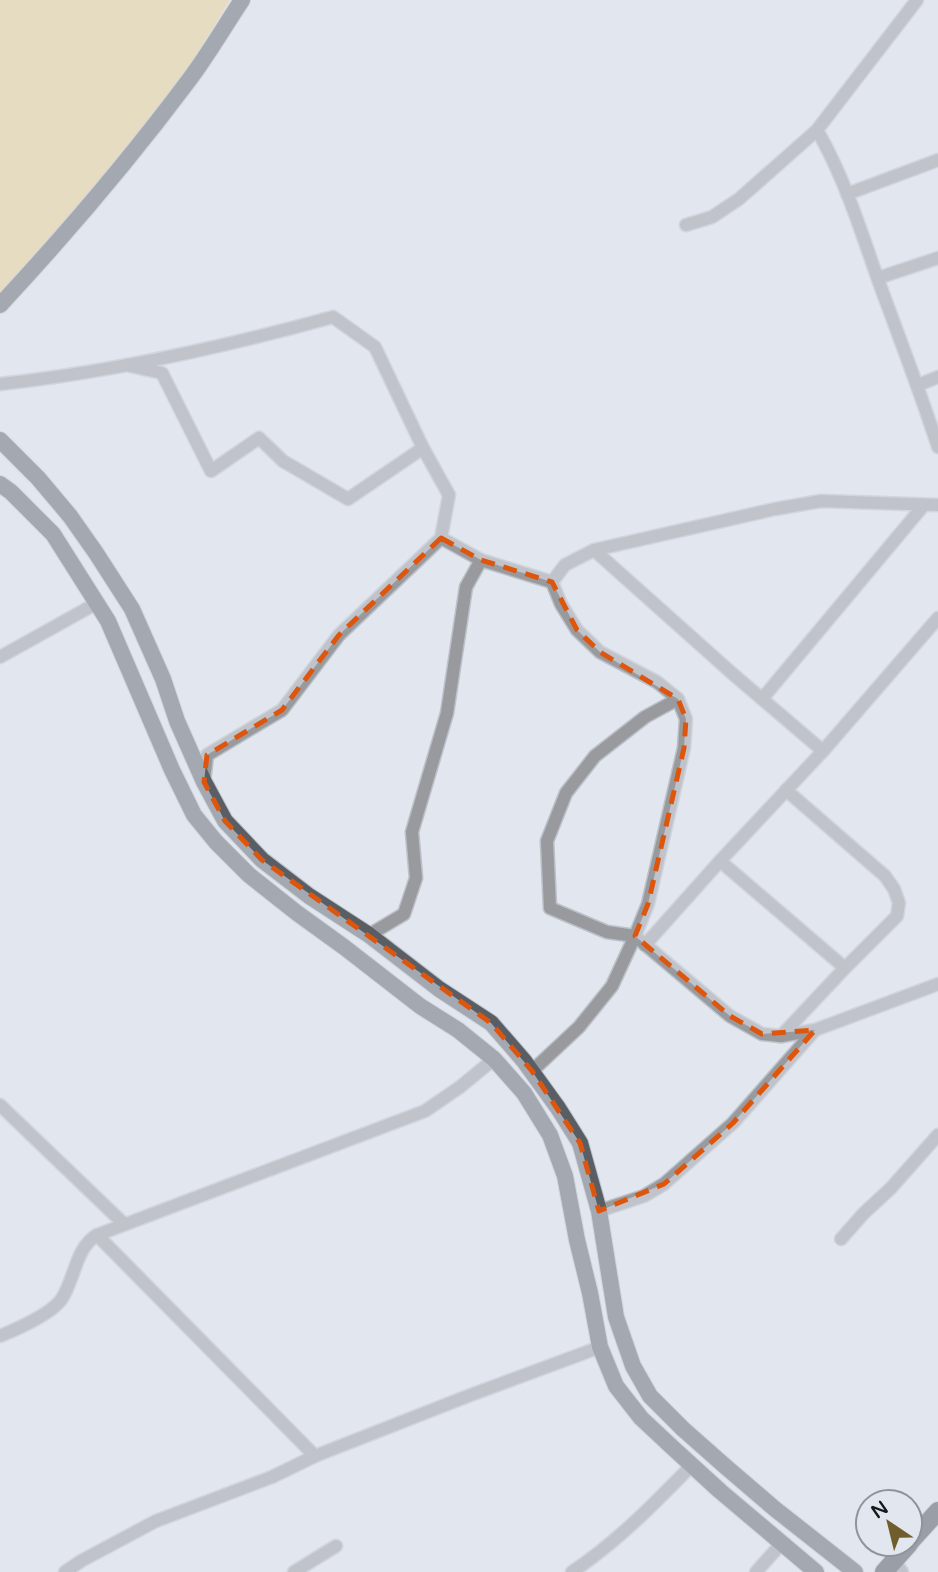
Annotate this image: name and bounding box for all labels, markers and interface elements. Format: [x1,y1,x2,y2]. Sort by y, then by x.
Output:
north arrow [854,1488,924,1558]
text: N [867,1497,892,1523]

